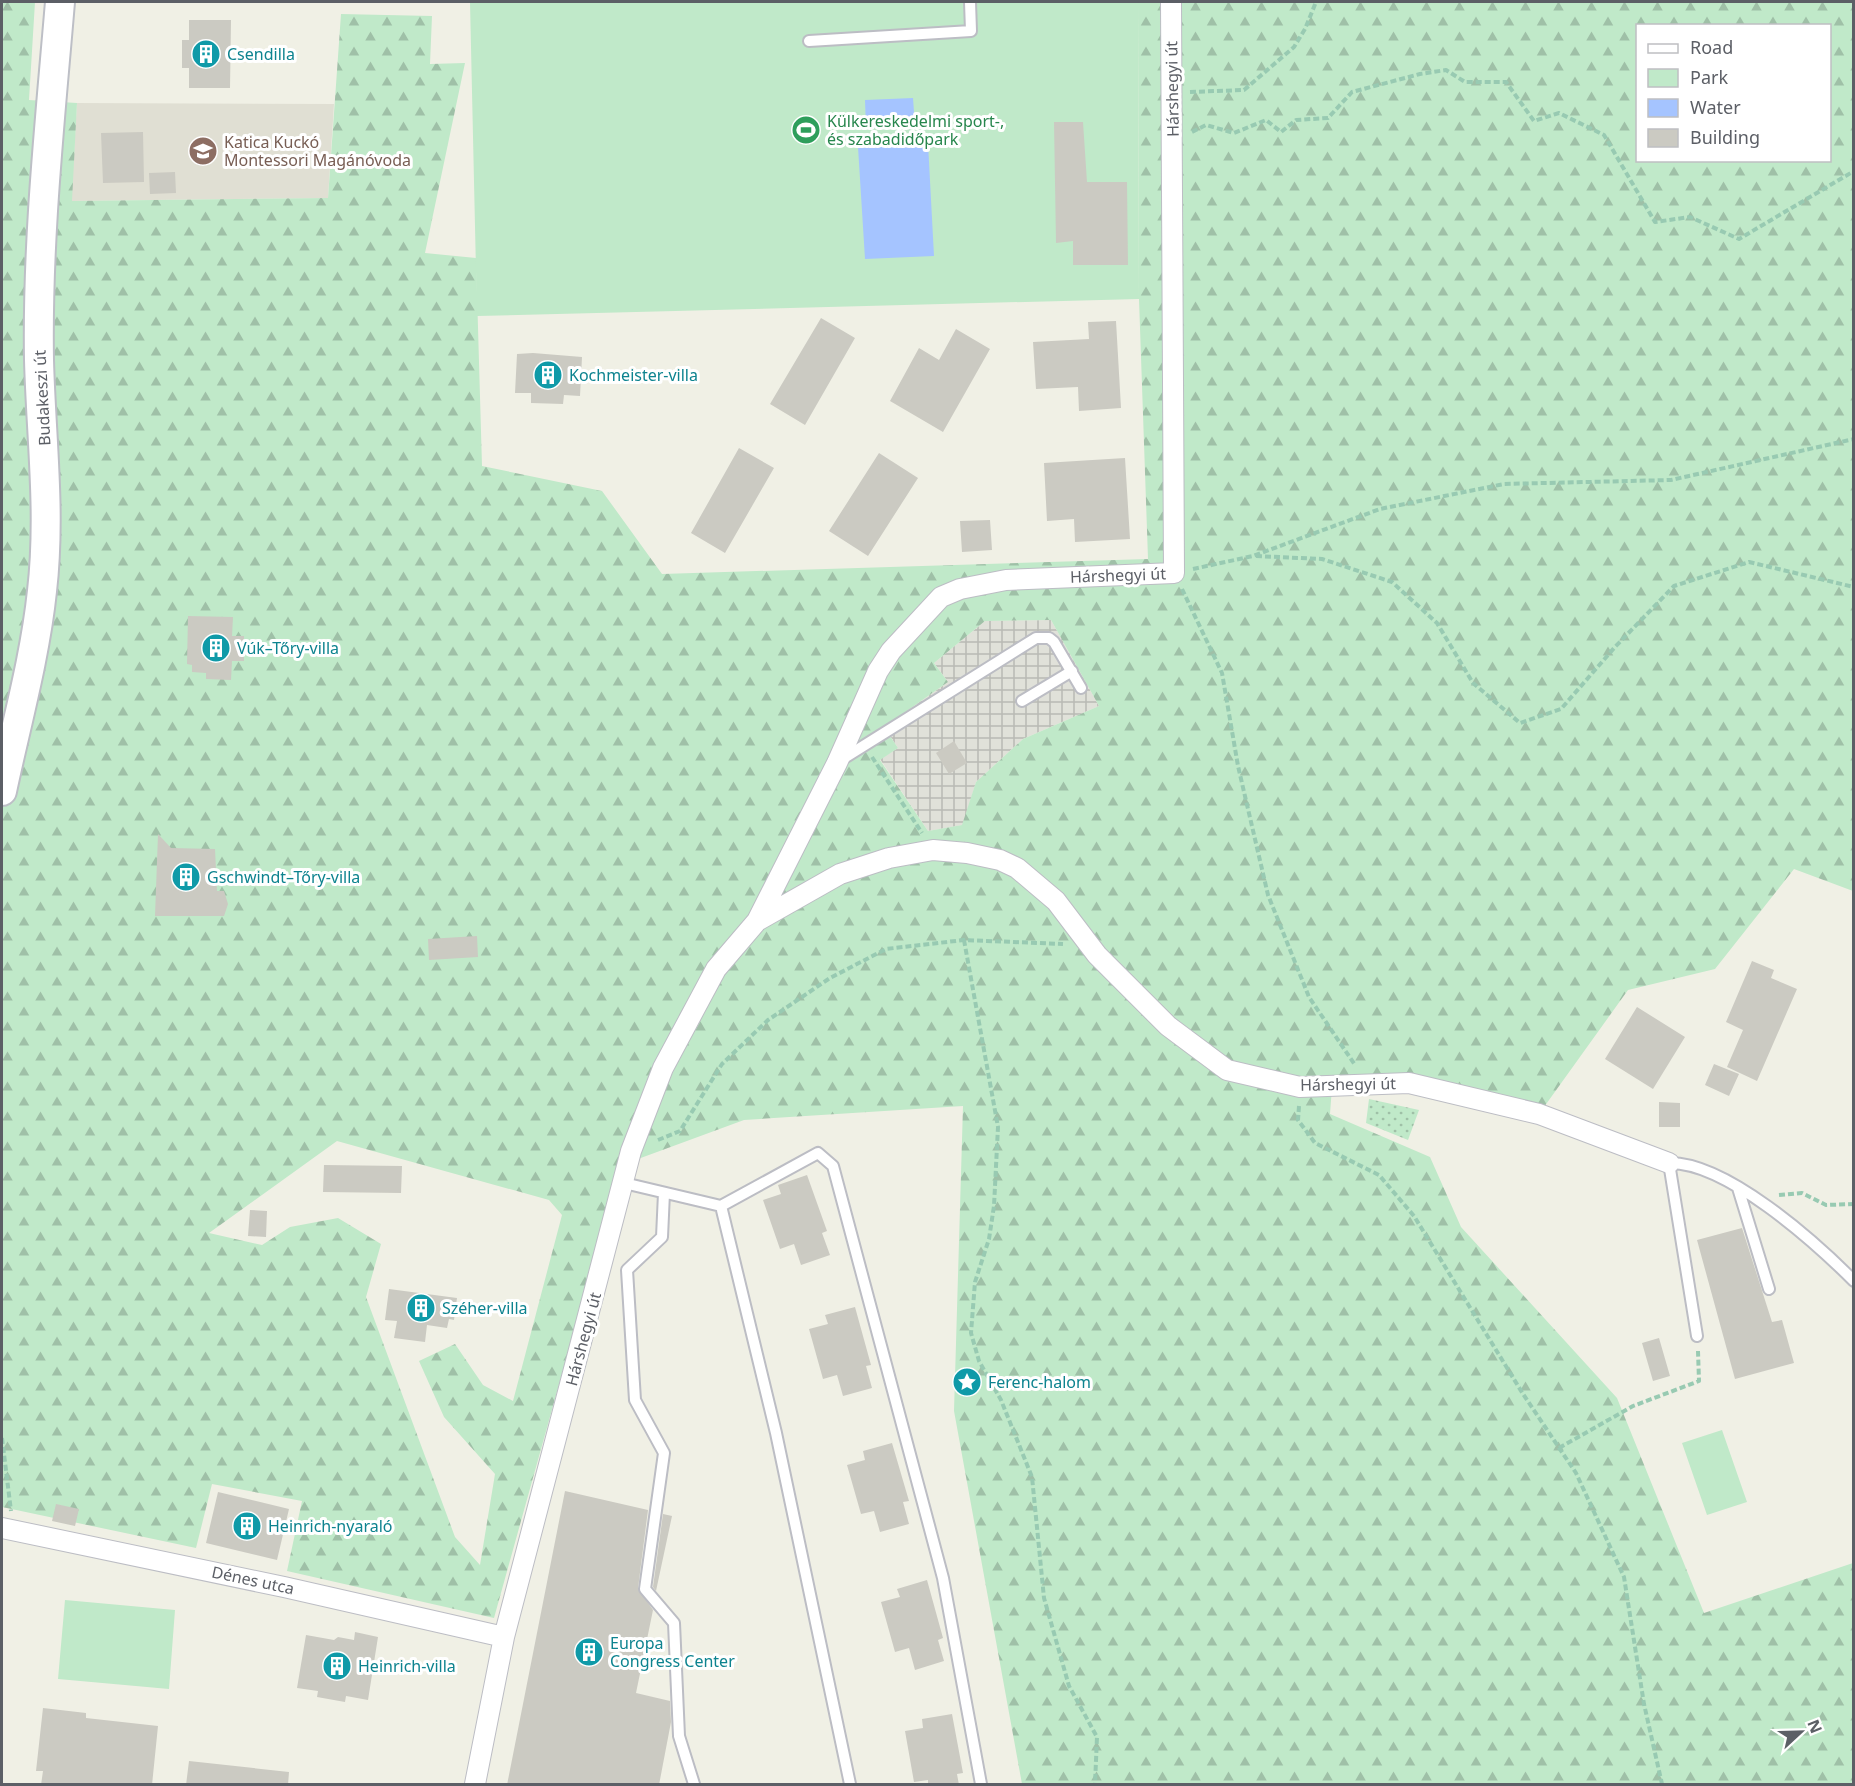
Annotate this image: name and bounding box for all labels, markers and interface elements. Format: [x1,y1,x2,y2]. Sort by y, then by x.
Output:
legend [1636,24,1831,162]
text: Road [1690,35,1733,59]
building icon: Csendilla [190,38,222,70]
street label: Hárshegyi út [1160,41,1184,137]
place label: Csendilla [227,43,295,65]
text: Park [1690,65,1728,89]
text: Water [1690,95,1741,119]
place label: Külkereskedelmi sport-, és szabadidőpark [827,110,1004,150]
sports icon: Külkereskedelmi sport-, és szabadidőpark [790,114,822,146]
text: Building [1690,125,1760,149]
place label: Katica Kuckó Montessori Magánóvoda [224,131,411,171]
school or university icon: Katica Kuckó Montessori Magánóvoda [187,135,219,167]
street label: Budakeszi út [28,349,55,446]
building icon: Kochmeister-villa [532,359,564,391]
place label: Kochmeister-villa [569,364,698,386]
street label: Hárshegyi út [1070,562,1167,588]
building icon: Vúk–Tőry-villa [200,632,232,664]
place label: Vúk–Tőry-villa [237,637,339,659]
building icon: Gschwindt–Tőry-villa [170,861,202,893]
place label: Gschwindt–Tőry-villa [207,866,360,888]
street label: Hárshegyi út [1300,1072,1396,1096]
street label: Hárshegyi út [560,1290,606,1388]
building icon: Széher-villa [405,1292,437,1324]
place label: Széher-villa [442,1297,528,1319]
place icon: Ferenc-halom [951,1366,983,1398]
place label: Ferenc-halom [988,1371,1091,1393]
building icon: Heinrich-nyaraló [231,1510,263,1542]
place label: Heinrich-nyaraló [268,1515,392,1537]
street label: Dénes utca [210,1561,296,1599]
place label: Europa Congress Center [610,1632,735,1672]
building icon: Europa Congress Center [573,1636,605,1668]
building icon: Heinrich-villa [321,1650,353,1682]
place label: Heinrich-villa [358,1655,456,1677]
north arrow [1771,1702,1831,1762]
text: N [1802,1716,1828,1737]

